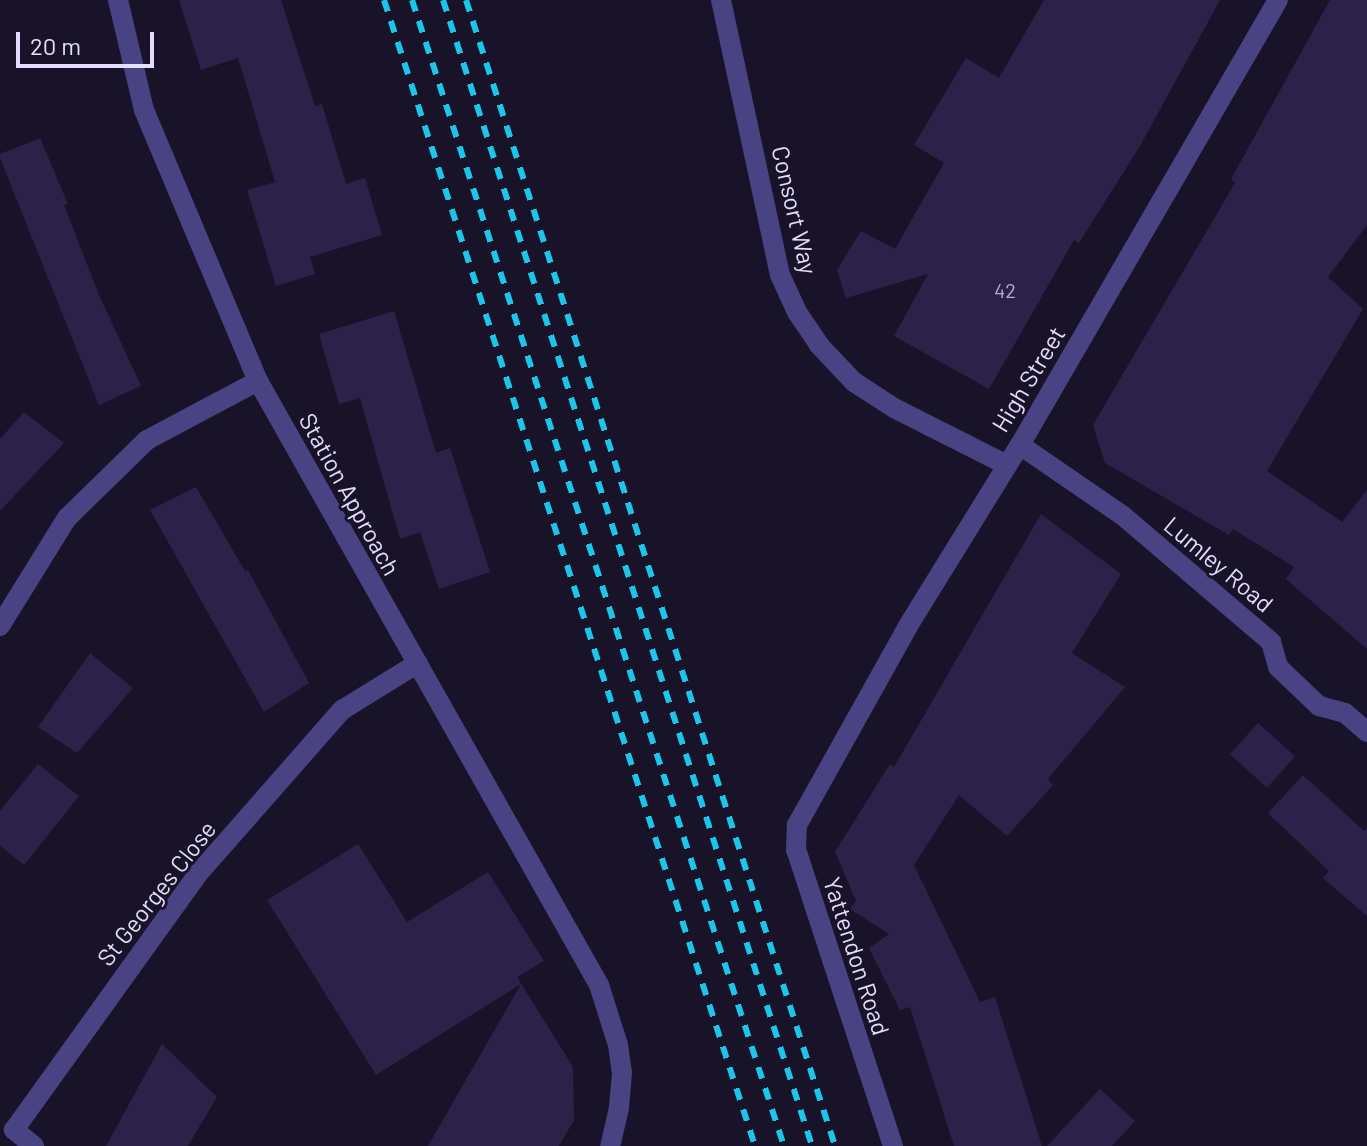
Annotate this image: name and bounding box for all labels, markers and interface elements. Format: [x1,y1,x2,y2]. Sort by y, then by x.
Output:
scale bar [20,16,158,66]
text: 20 m [30,31,81,60]
street label: Consort Way [766,143,824,277]
house number: 42 [994,278,1016,302]
street label: High Street [985,321,1071,437]
street label: Station Approach [294,408,406,580]
street label: Lumley Road [1159,510,1279,618]
street label: St Georges Close [91,815,221,971]
street label: Yattendon Road [818,873,896,1039]

